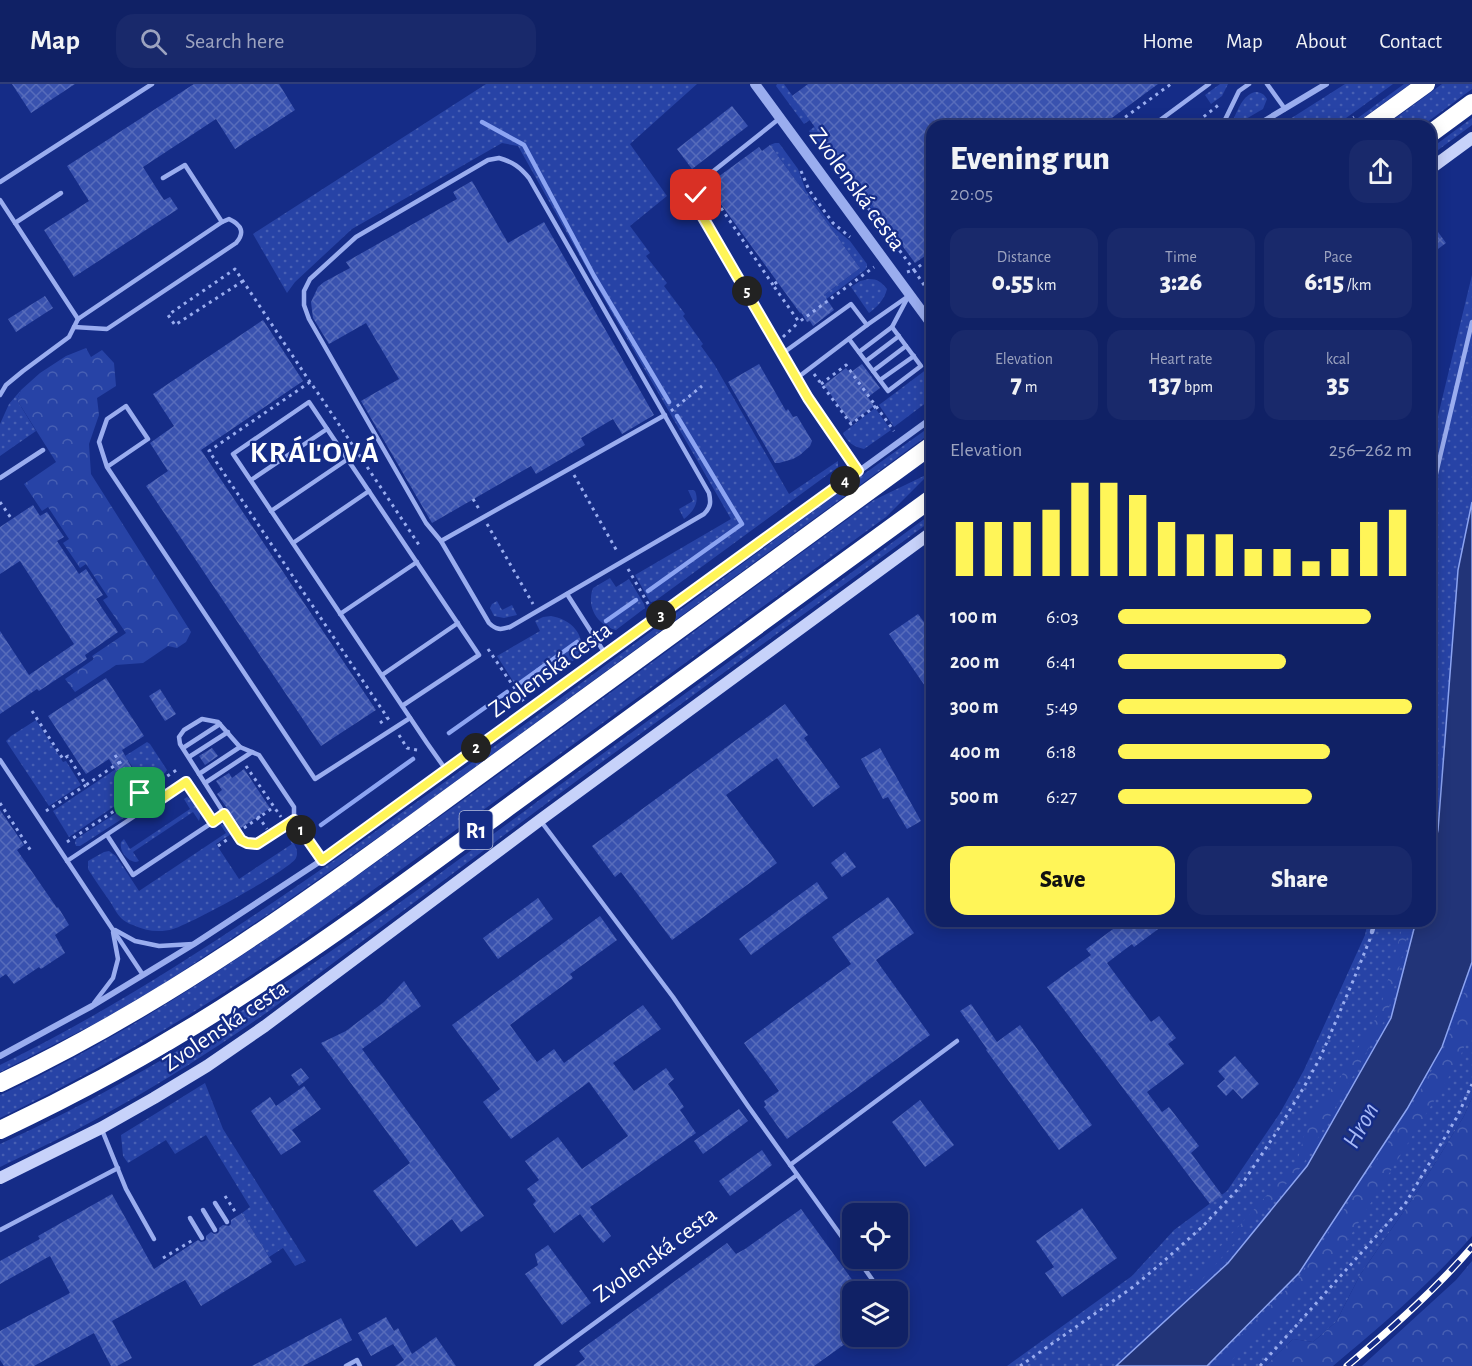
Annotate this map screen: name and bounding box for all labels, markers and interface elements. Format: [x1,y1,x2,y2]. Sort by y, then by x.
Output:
search box [116,14,536,68]
icon: search [137,25,170,58]
text: Map [30,27,80,55]
text: Search here [185,30,284,52]
text: Home [1142,31,1193,52]
text: Map [1226,31,1263,52]
text: About [1296,31,1346,52]
text: Contact [1379,31,1442,52]
street label: Zvolenská cesta [805,124,910,255]
button: share [1349,140,1412,203]
text: Evening run [950,143,1110,176]
pin [670,169,721,220]
icon: check [679,178,712,211]
text: 20:05 [950,184,993,204]
text: Distance [997,249,1051,265]
text: Time [1165,249,1197,265]
text: Pace [1324,249,1352,265]
text: 0.55 [992,269,1034,295]
text: 3:26 [1160,269,1202,295]
text: 6:15 [1305,269,1344,295]
pin: 5 [732,276,762,306]
text: km [1034,277,1056,293]
text: /km [1344,277,1371,293]
text: 5 [744,283,750,299]
text: Elevation [995,351,1053,367]
text: Heart rate [1150,351,1212,367]
text: kcal [1326,351,1350,367]
text: 7 [1011,371,1022,397]
text: 137 [1149,371,1181,397]
text: 35 [1327,371,1349,397]
text: m [1022,379,1037,395]
text: bpm [1181,379,1213,395]
district label: KRÁĽOVÁ [250,435,380,468]
text: Elevation [950,440,1022,460]
text: 256–262 m [1329,440,1412,460]
pin: 4 [830,466,860,496]
text: 4 [841,473,849,489]
pin: 3 [646,600,676,630]
text: 3 [658,607,664,623]
text: 100 m [950,607,997,627]
text: 6:03 [1046,607,1079,627]
street label: Zvolenská cesta [485,617,616,722]
text: 200 m [950,652,999,672]
text: 6:41 [1046,652,1076,672]
text: 300 m [950,697,999,717]
text: 5:49 [1046,697,1078,717]
pin: 2 [461,733,491,763]
text: 2 [472,740,480,756]
text: 400 m [950,742,1000,762]
text: 6:18 [1046,742,1076,762]
pin [114,767,165,818]
icon: arrive [123,776,156,809]
text: 500 m [950,787,999,807]
text: 6:27 [1046,787,1077,807]
road number: R1 [460,811,492,849]
pin: 1 [286,815,316,845]
text: 1 [298,822,304,838]
button: Save [950,846,1175,915]
button: Share [1187,846,1412,915]
street label: Zvolenská cesta [159,975,293,1076]
water label: Hron [1338,1098,1384,1153]
street label: Zvolenská cesta [590,1202,721,1307]
map controls [842,1203,908,1347]
button: locate [842,1203,908,1269]
button: layers [842,1281,908,1347]

